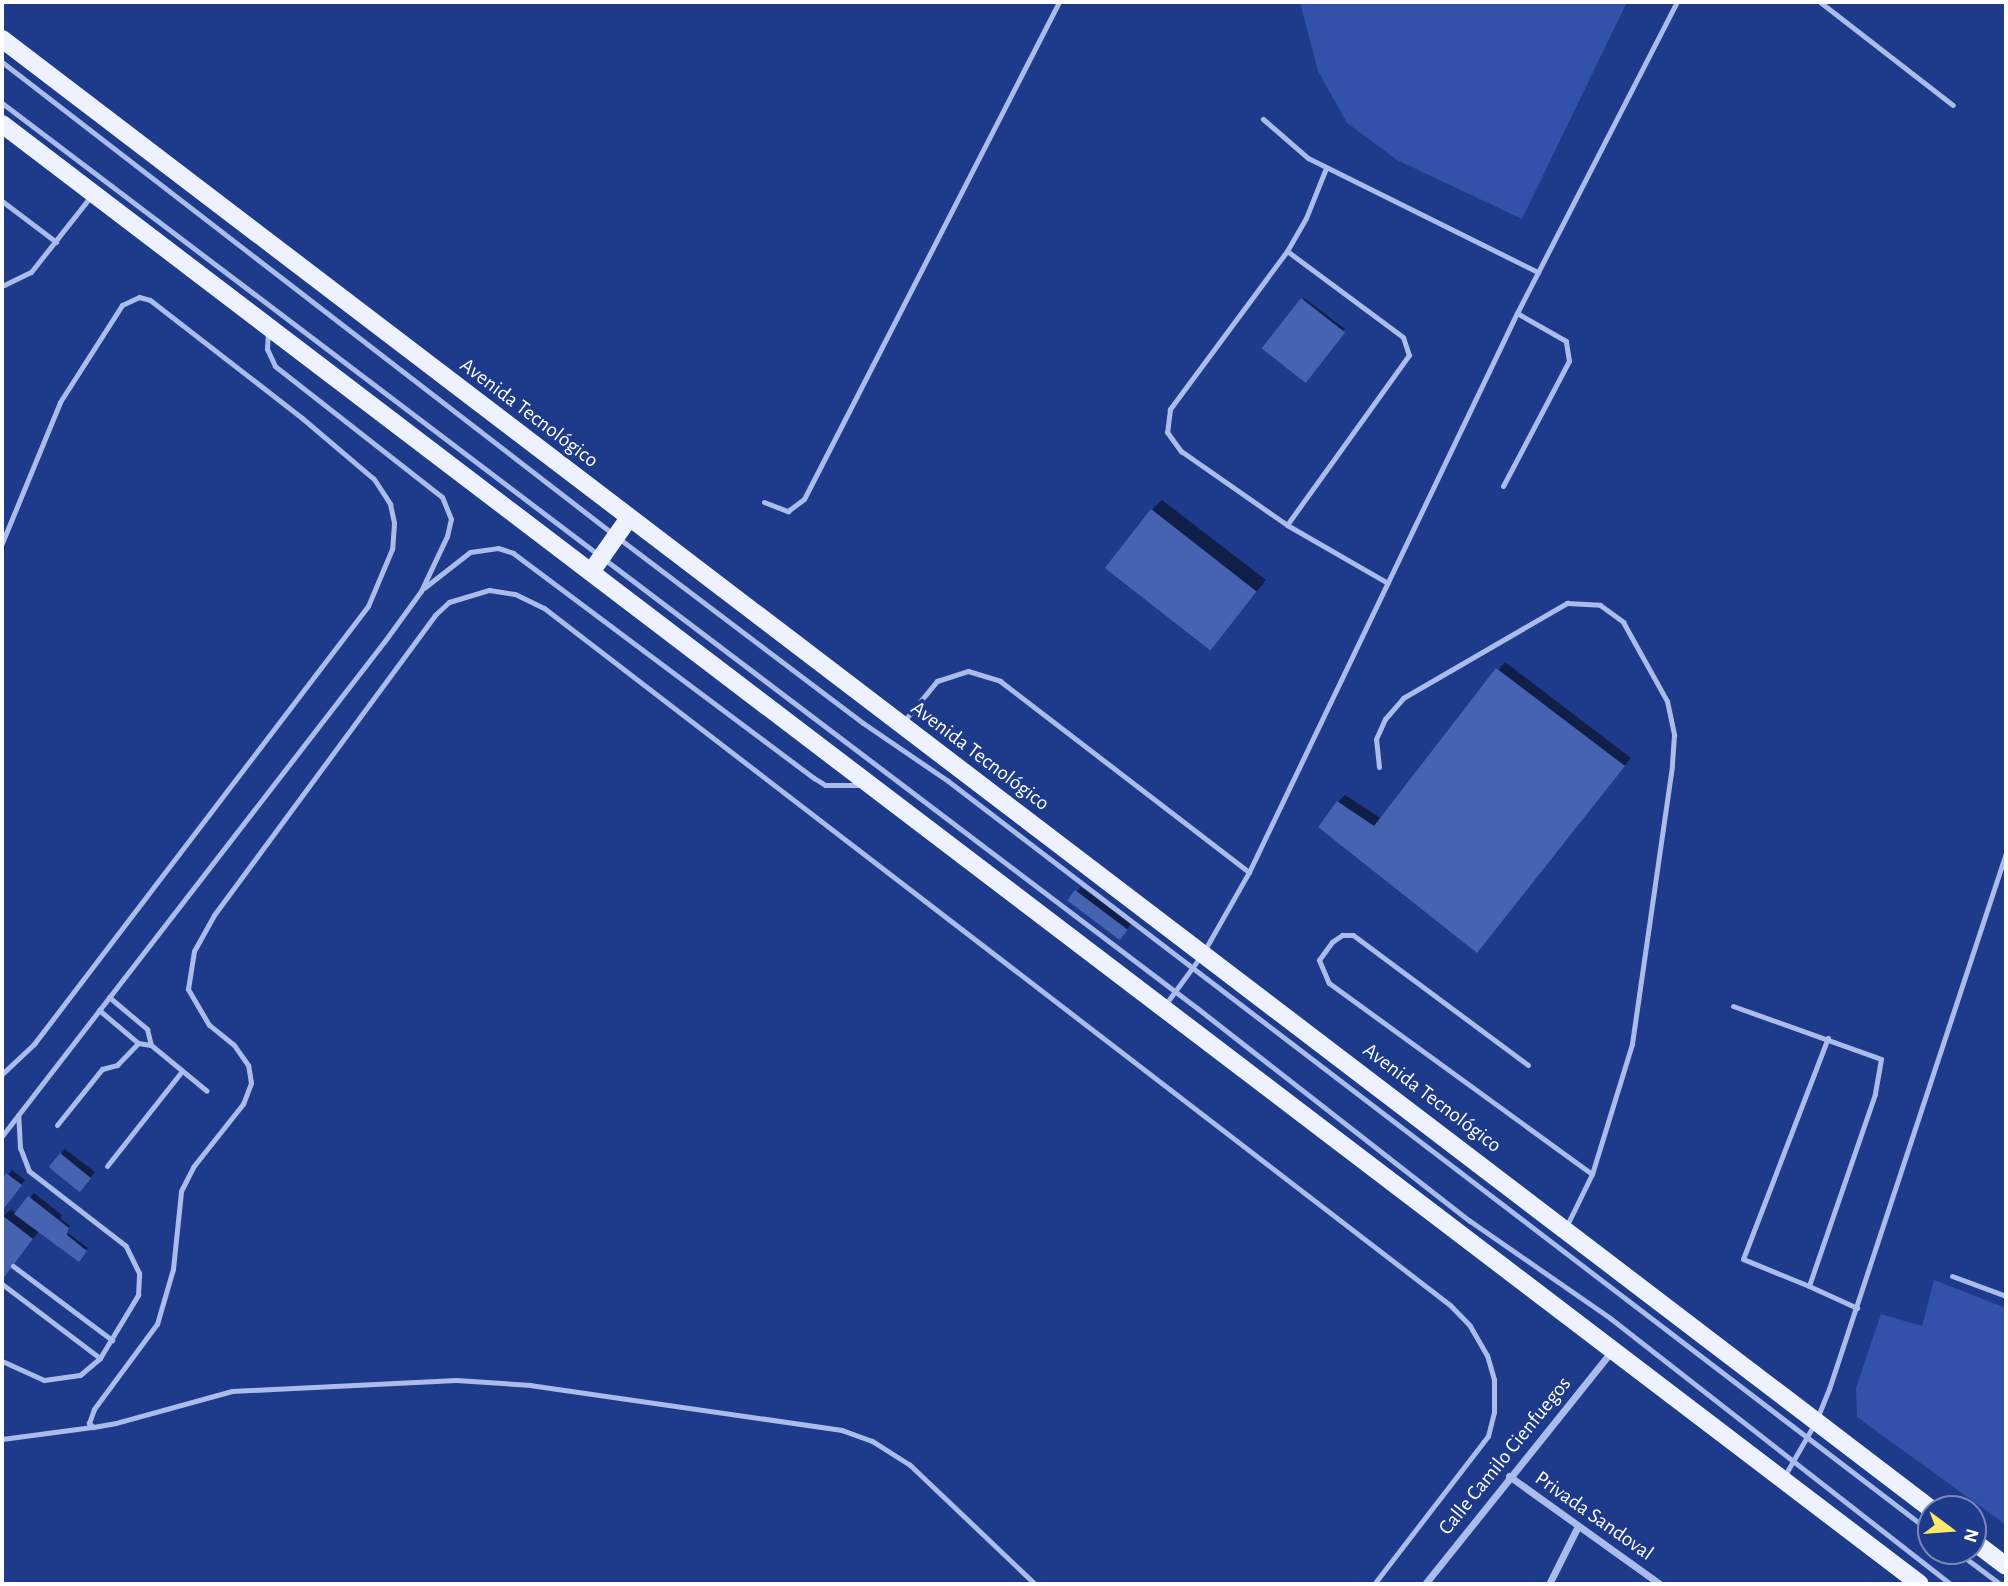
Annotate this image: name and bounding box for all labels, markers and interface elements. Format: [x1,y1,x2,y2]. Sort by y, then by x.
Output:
street label: Avenida Tecnológico [455,353,603,473]
street label: Avenida Tecnológico [906,696,1054,816]
street label: Avenida Tecnológico [1358,1038,1506,1158]
street label: Calle Camilo Cienfuegos [1433,1372,1577,1540]
street label: Privada Sandoval [1530,1466,1658,1566]
north arrow [1917,1495,1987,1565]
text: N [1960,1526,1982,1544]

